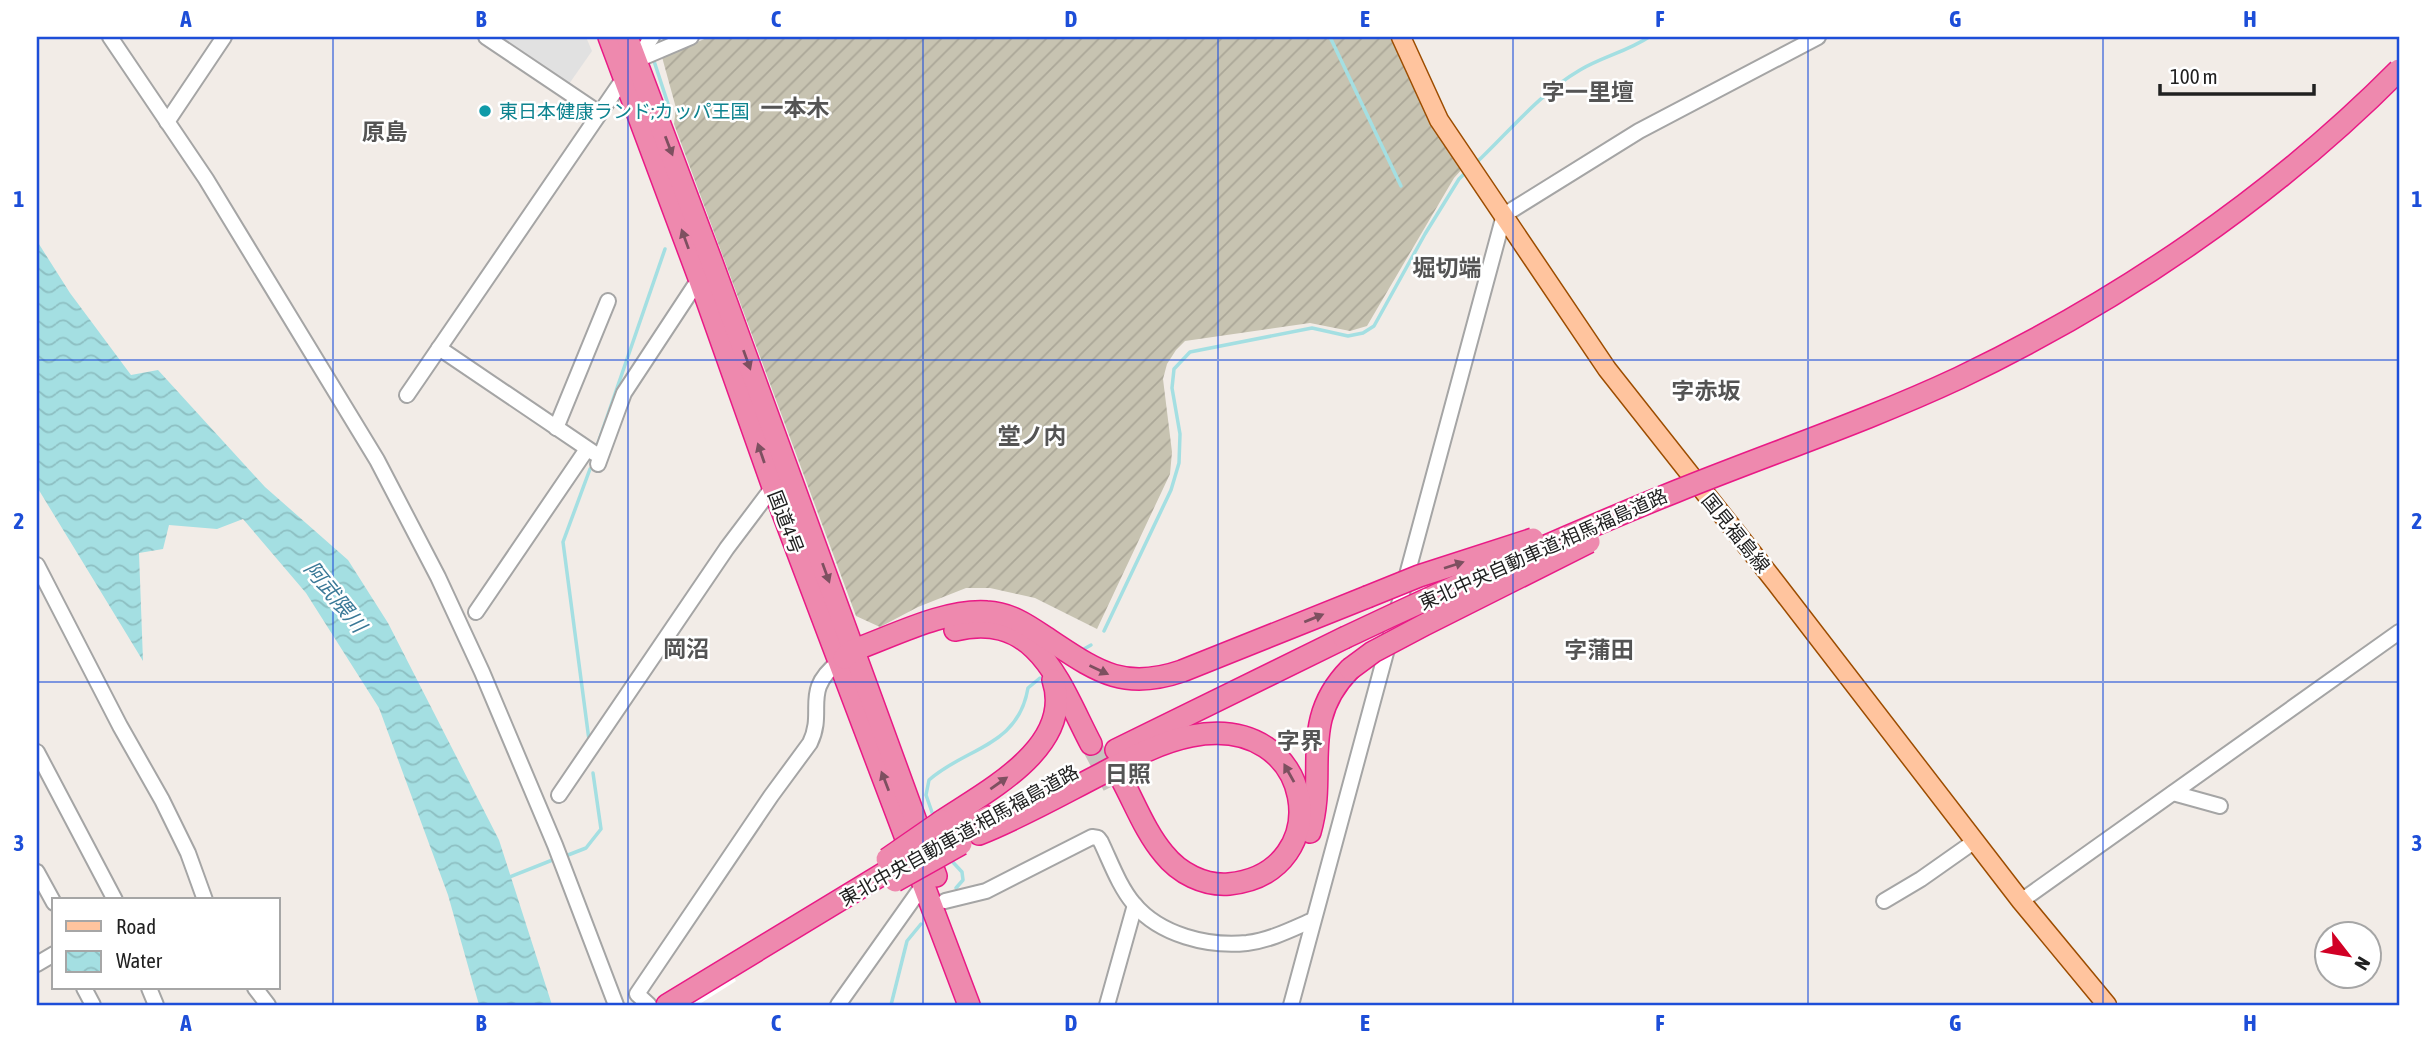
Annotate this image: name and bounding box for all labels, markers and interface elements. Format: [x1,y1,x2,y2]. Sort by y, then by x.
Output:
text: A [179,6,192,32]
text: B [476,6,487,32]
text: C [771,6,782,32]
text: D [1065,6,1078,32]
text: E [1360,6,1370,32]
text: F [1655,6,1665,32]
text: G [1949,6,1961,32]
text: H [2243,6,2257,32]
scale bar [2160,52,2314,96]
text: 100 m [2170,64,2218,88]
district label: 字一里壇 [1542,79,1634,105]
district label: 一本木 [761,95,830,121]
place label: 東日本健康ランド;カッパ王国 [499,100,749,122]
marker: 東日本健康ランド;カッパ王国 [477,103,493,119]
district label: 原島 [362,119,408,145]
one-way arrow [663,136,674,157]
text: 1 [14,186,25,212]
text: 1 [2412,186,2423,212]
one-way arrow [679,229,690,250]
district label: 堀切端 [1413,255,1482,281]
one-way arrow [742,349,753,370]
district label: 字赤坂 [1672,378,1741,404]
district label: 堂ノ内 [998,423,1067,449]
one-way arrow [755,443,766,464]
street label: 東北中央自動車道;相馬福島道路 [1415,484,1671,614]
street label: 国道4号 [764,487,808,557]
street label: 国見福島線 [1698,489,1774,577]
text: 2 [14,508,24,534]
text: 2 [2412,508,2422,534]
water label: 阿武隈川 [300,556,373,638]
one-way arrow [1444,559,1465,570]
one-way arrow [820,563,831,584]
one-way arrow [1303,612,1324,623]
district label: 岡沼 [663,636,709,662]
district label: 字蒲田 [1565,637,1634,663]
one-way arrow [1089,664,1109,676]
district label: 字界 [1277,728,1323,754]
street label: 東北中央自動車道;相馬福島道路 [836,760,1082,910]
district label: 日照 [1105,761,1151,787]
one-way arrow [1284,762,1296,782]
one-way arrow [879,770,890,791]
one-way arrow [990,776,1008,790]
text: 3 [14,830,24,856]
text: 3 [2412,830,2422,856]
legend [52,898,280,990]
text: Road [116,914,156,938]
north arrow [2314,920,2384,990]
text: Water [116,948,163,972]
text: N [2350,953,2375,974]
text: A [179,1010,192,1036]
text: B [476,1010,487,1036]
text: C [771,1010,782,1036]
text: D [1065,1010,1078,1036]
text: E [1360,1010,1370,1036]
text: F [1655,1010,1665,1036]
text: G [1949,1010,1961,1036]
text: H [2243,1010,2257,1036]

